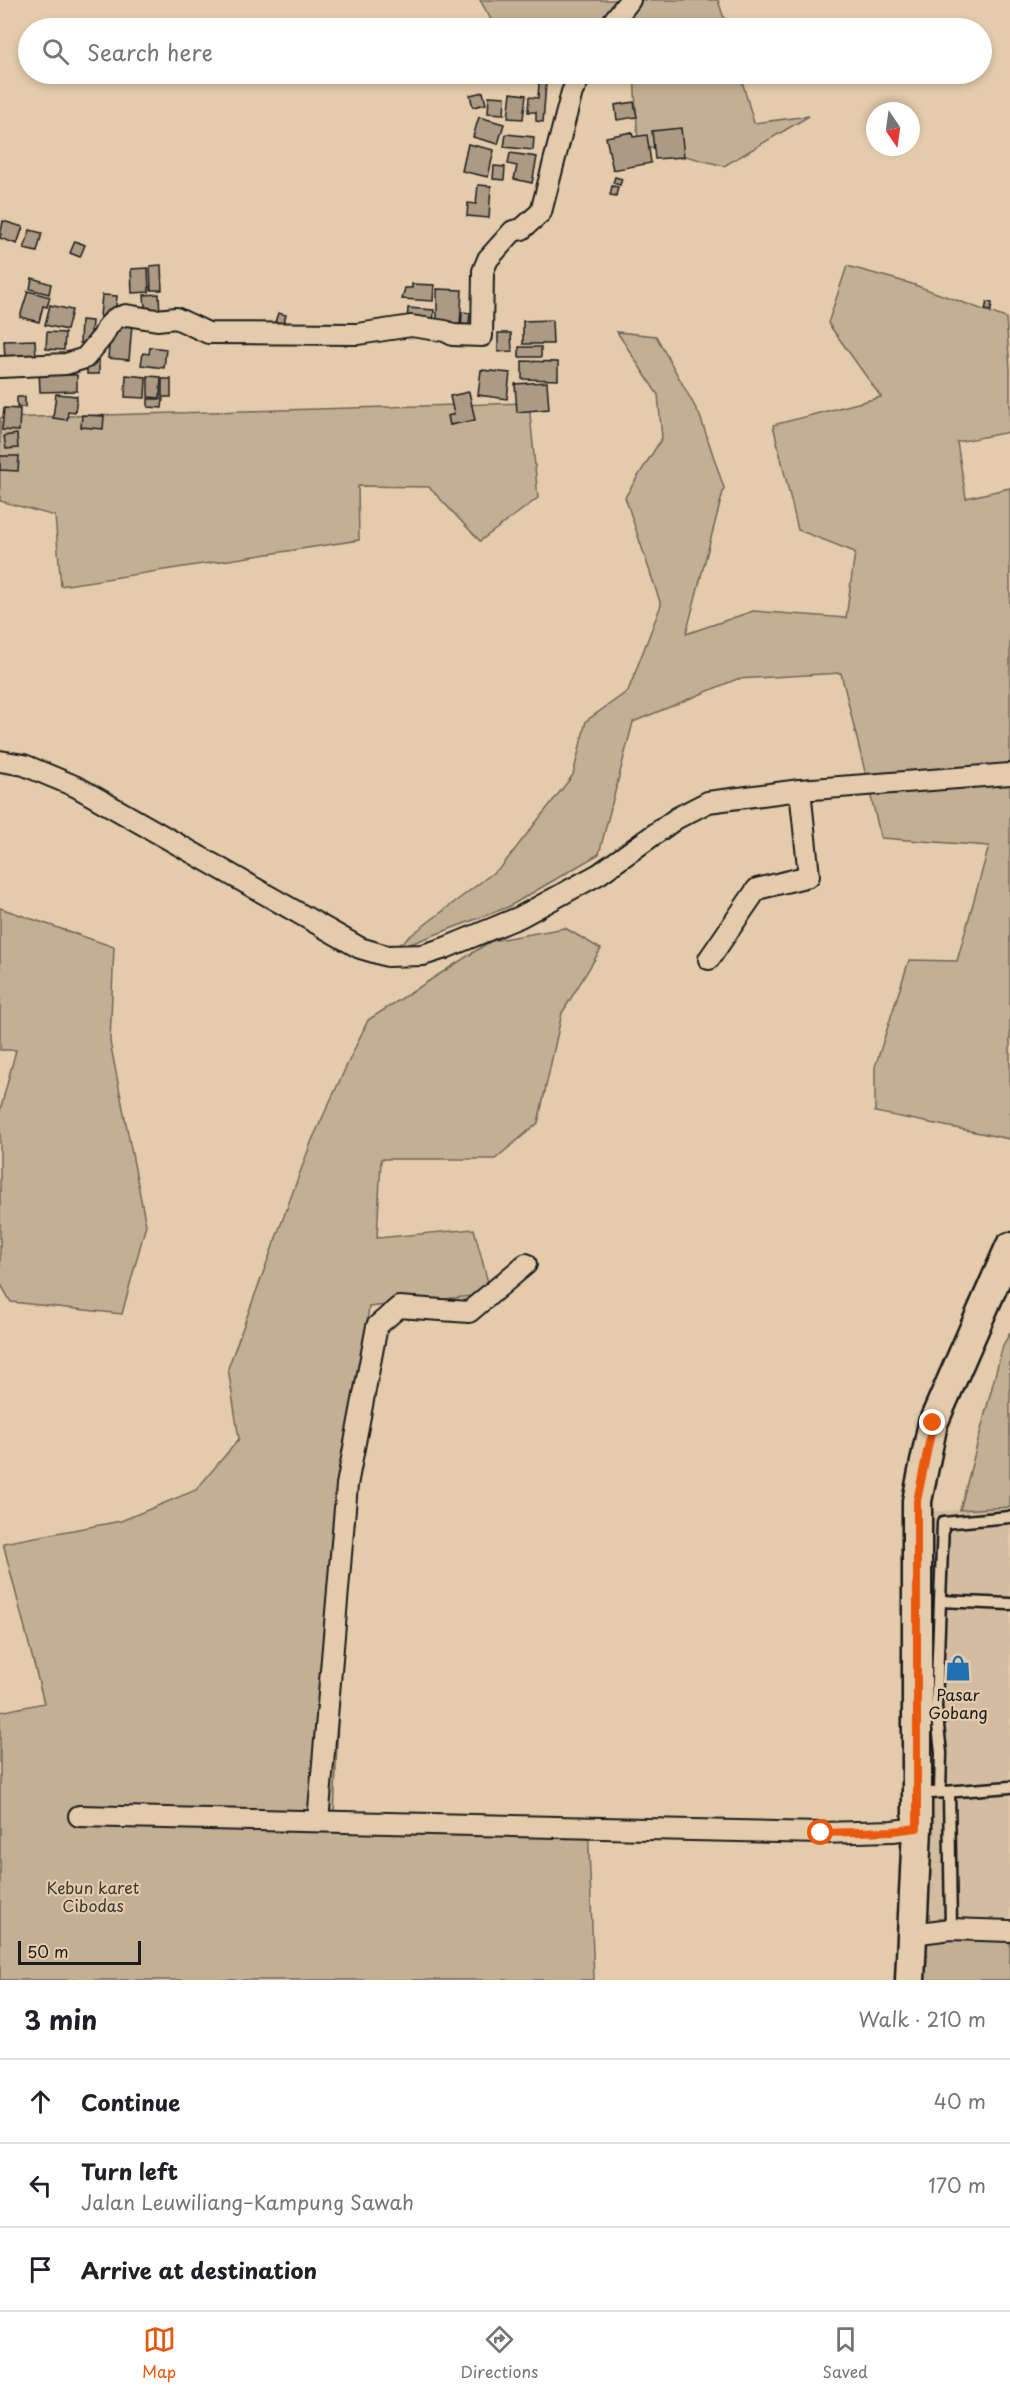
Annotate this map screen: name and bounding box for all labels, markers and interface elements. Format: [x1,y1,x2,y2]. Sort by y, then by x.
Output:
search box [18,18,992,84]
icon: search [39,35,72,68]
text: Search here [87,35,213,68]
north arrow [866,102,920,156]
route end [919,1409,945,1435]
shop icon: Pasar Gobang [943,1653,973,1683]
place label: Pasar Gobang [928,1682,988,1724]
route start [807,1819,833,1845]
park label: Kebun karet Cibodas [47,1875,140,1917]
scale bar [18,1938,141,1966]
text: 50 m [27,1939,68,1963]
text: 3 min [24,2000,97,2039]
text: Walk · 210 m [859,2004,986,2034]
icon: ahead [24,2085,57,2118]
text: Continue [81,2085,180,2118]
text: 40 m [934,2086,986,2116]
text: Turn left [81,2154,178,2187]
icon: left [24,2169,57,2202]
text: 170 m [928,2170,986,2200]
text: Jalan Leuwiliang–Kampung Sawah [81,2187,414,2217]
icon: arrive [24,2253,57,2286]
text: Arrive at destination [81,2253,317,2286]
tab: Map [142,2323,176,2383]
tab: Directions [460,2323,538,2383]
tab: Saved [822,2323,868,2383]

